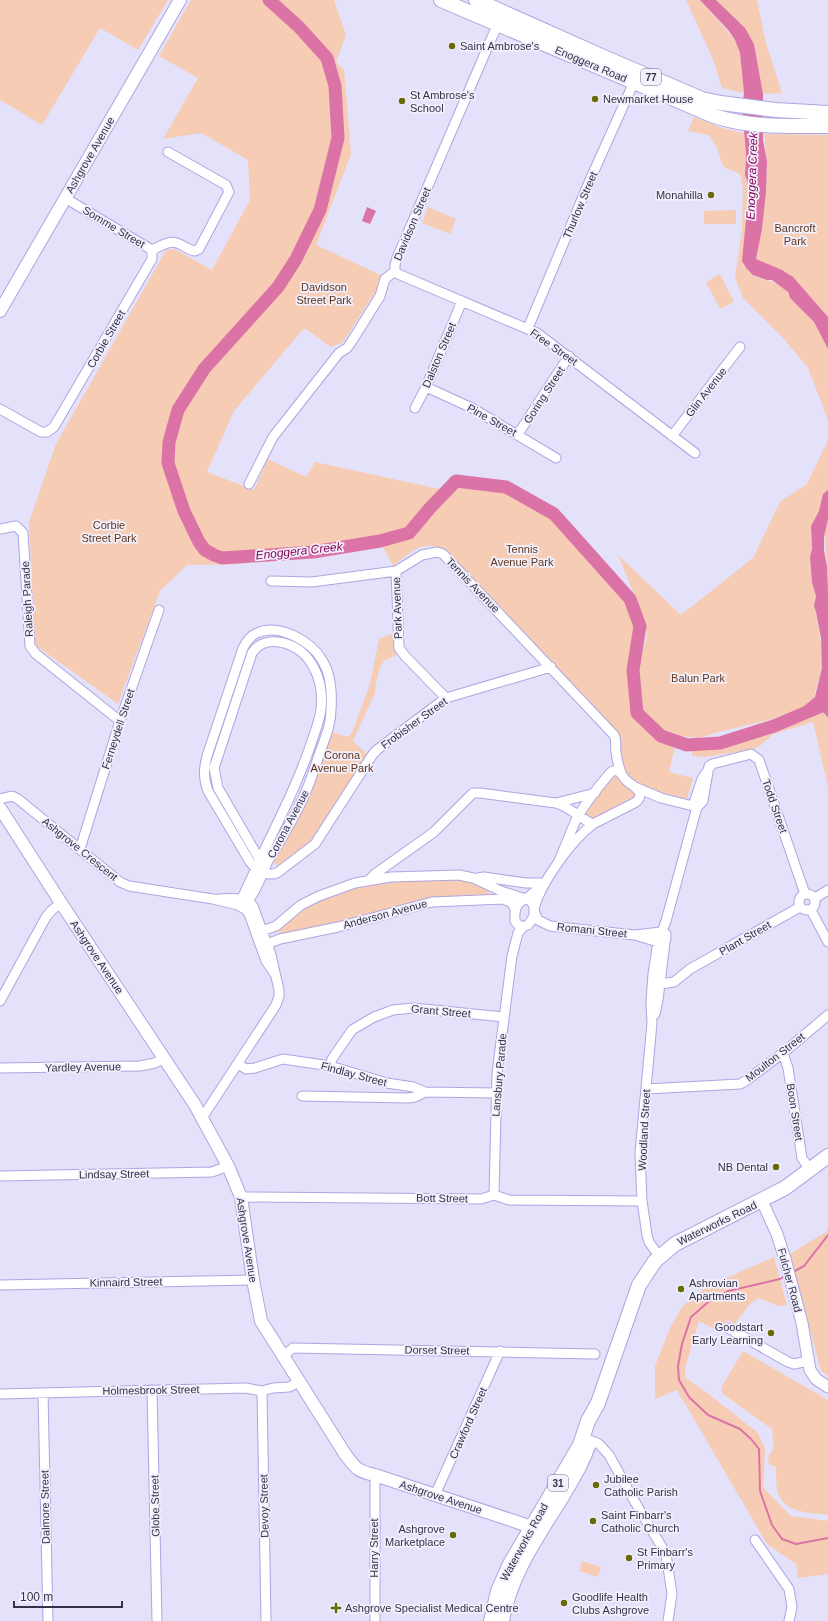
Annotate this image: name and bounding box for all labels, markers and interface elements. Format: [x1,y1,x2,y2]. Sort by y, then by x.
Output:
place label: Saint Ambrose's [460,40,540,52]
marker: Saint Ambrose's [447,41,457,51]
street label: Enoggera Road [553,43,629,85]
road number: 77 [641,69,661,85]
place label: St Ambrose's School [410,89,475,114]
place label: Newmarket House [603,93,693,105]
marker: Newmarket House [590,94,600,104]
marker: St Ambrose's School [397,96,407,106]
street label: Ashgrove Avenue [63,115,117,195]
water label: Enoggera Creek [743,131,761,220]
street label: Thurlow Street [561,170,599,240]
street label: Davidson Street [391,186,433,262]
place label: Monahilla [656,189,704,201]
marker: Monahilla [706,190,716,200]
street label: Somme Street [81,204,147,250]
park label: Bancroft Park [775,222,815,247]
park label: Davidson Street Park [296,281,352,306]
street label: Corbie Street [85,308,127,370]
street label: Dalston Street [420,321,458,389]
street label: Free Street [528,326,580,368]
street label: Goring Street [521,364,567,426]
street label: Glin Avenue [683,365,729,419]
street label: Pine Street [465,402,519,438]
park label: Corbie Street Park [81,519,137,544]
water label: Enoggera Creek [255,539,344,563]
park label: Tennis Avenue Park [491,543,554,568]
street label: Tennis Avenue [444,555,502,615]
street label: Raleigh Parade [19,561,35,637]
street label: Park Avenue [390,577,404,639]
park label: Balun Park [671,672,725,684]
street label: Ferneydell Street [99,687,137,771]
street label: Frobisher Street [379,695,449,751]
park label: Corona Avenue Park [311,749,374,774]
street label: Todd Street [760,777,790,835]
street label: Corona Avenue [265,788,311,860]
street label: Ashgrove Crescent [40,815,120,883]
street label: Anderson Avenue [342,897,428,931]
street label: Ashgrove Avenue [68,918,126,996]
street label: Plant Street [717,918,773,958]
street label: Romani Street [556,920,628,940]
street label: Grant Street [411,1002,471,1020]
street label: Moulton Street [743,1030,807,1084]
street label: Lansbury Parade [489,1033,509,1117]
street label: Findlay Street [320,1059,388,1089]
street label: Yardley Avenue [45,1060,121,1074]
street label: Boon Street [785,1082,805,1142]
street label: Woodland Street [636,1089,652,1171]
place label: NB Dental [718,1161,768,1173]
marker: NB Dental [771,1162,781,1172]
street label: Lindsay Street [79,1167,149,1181]
street label: Bott Street [416,1192,468,1204]
street label: Ashgrove Avenue [234,1197,260,1283]
street label: Waterworks Road [675,1199,759,1247]
street label: Fulcher Road [776,1247,804,1313]
street label: Kinnaird Street [90,1275,162,1289]
place label: Ashrovian Apartments [689,1277,746,1302]
marker: Ashrovian Apartments [676,1284,686,1294]
place label: Goodstart Early Learning [692,1321,763,1346]
marker: Goodstart Early Learning [766,1328,776,1338]
street label: Dorset Street [404,1343,470,1357]
street label: Holmesbrook Street [102,1383,200,1397]
street label: Crawford Street [447,1385,489,1461]
street label: Dalmore Street [38,1470,52,1544]
place label: Jubilee Catholic Parish [604,1473,678,1498]
street label: Devoy Street [257,1474,271,1538]
street label: Globe Street [148,1475,162,1537]
road number: 31 [548,1475,568,1491]
street label: Ashgrove Avenue [398,1478,484,1516]
marker: Jubilee Catholic Parish [591,1480,601,1490]
street label: Waterworks Road [498,1501,550,1583]
place label: Saint Finbarr's Catholic Church [601,1509,679,1534]
marker: Saint Finbarr's Catholic Church [588,1516,598,1526]
street label: Harry Street [368,1518,380,1578]
place label: Ashgrove Marketplace [385,1523,445,1548]
marker: Ashgrove Marketplace [448,1530,458,1540]
place label: St Finbarr's Primary [637,1546,693,1571]
marker: St Finbarr's Primary [624,1553,634,1563]
scale bar [14,1583,122,1609]
text: 100 m [20,1590,53,1604]
place label: Goodlife Health Clubs Ashgrove [572,1591,649,1616]
marker: Goodlife Health Clubs Ashgrove [559,1598,569,1608]
marker: Ashgrove Specialist Medical Centre [330,1602,342,1614]
place label: Ashgrove Specialist Medical Centre [345,1602,519,1614]

